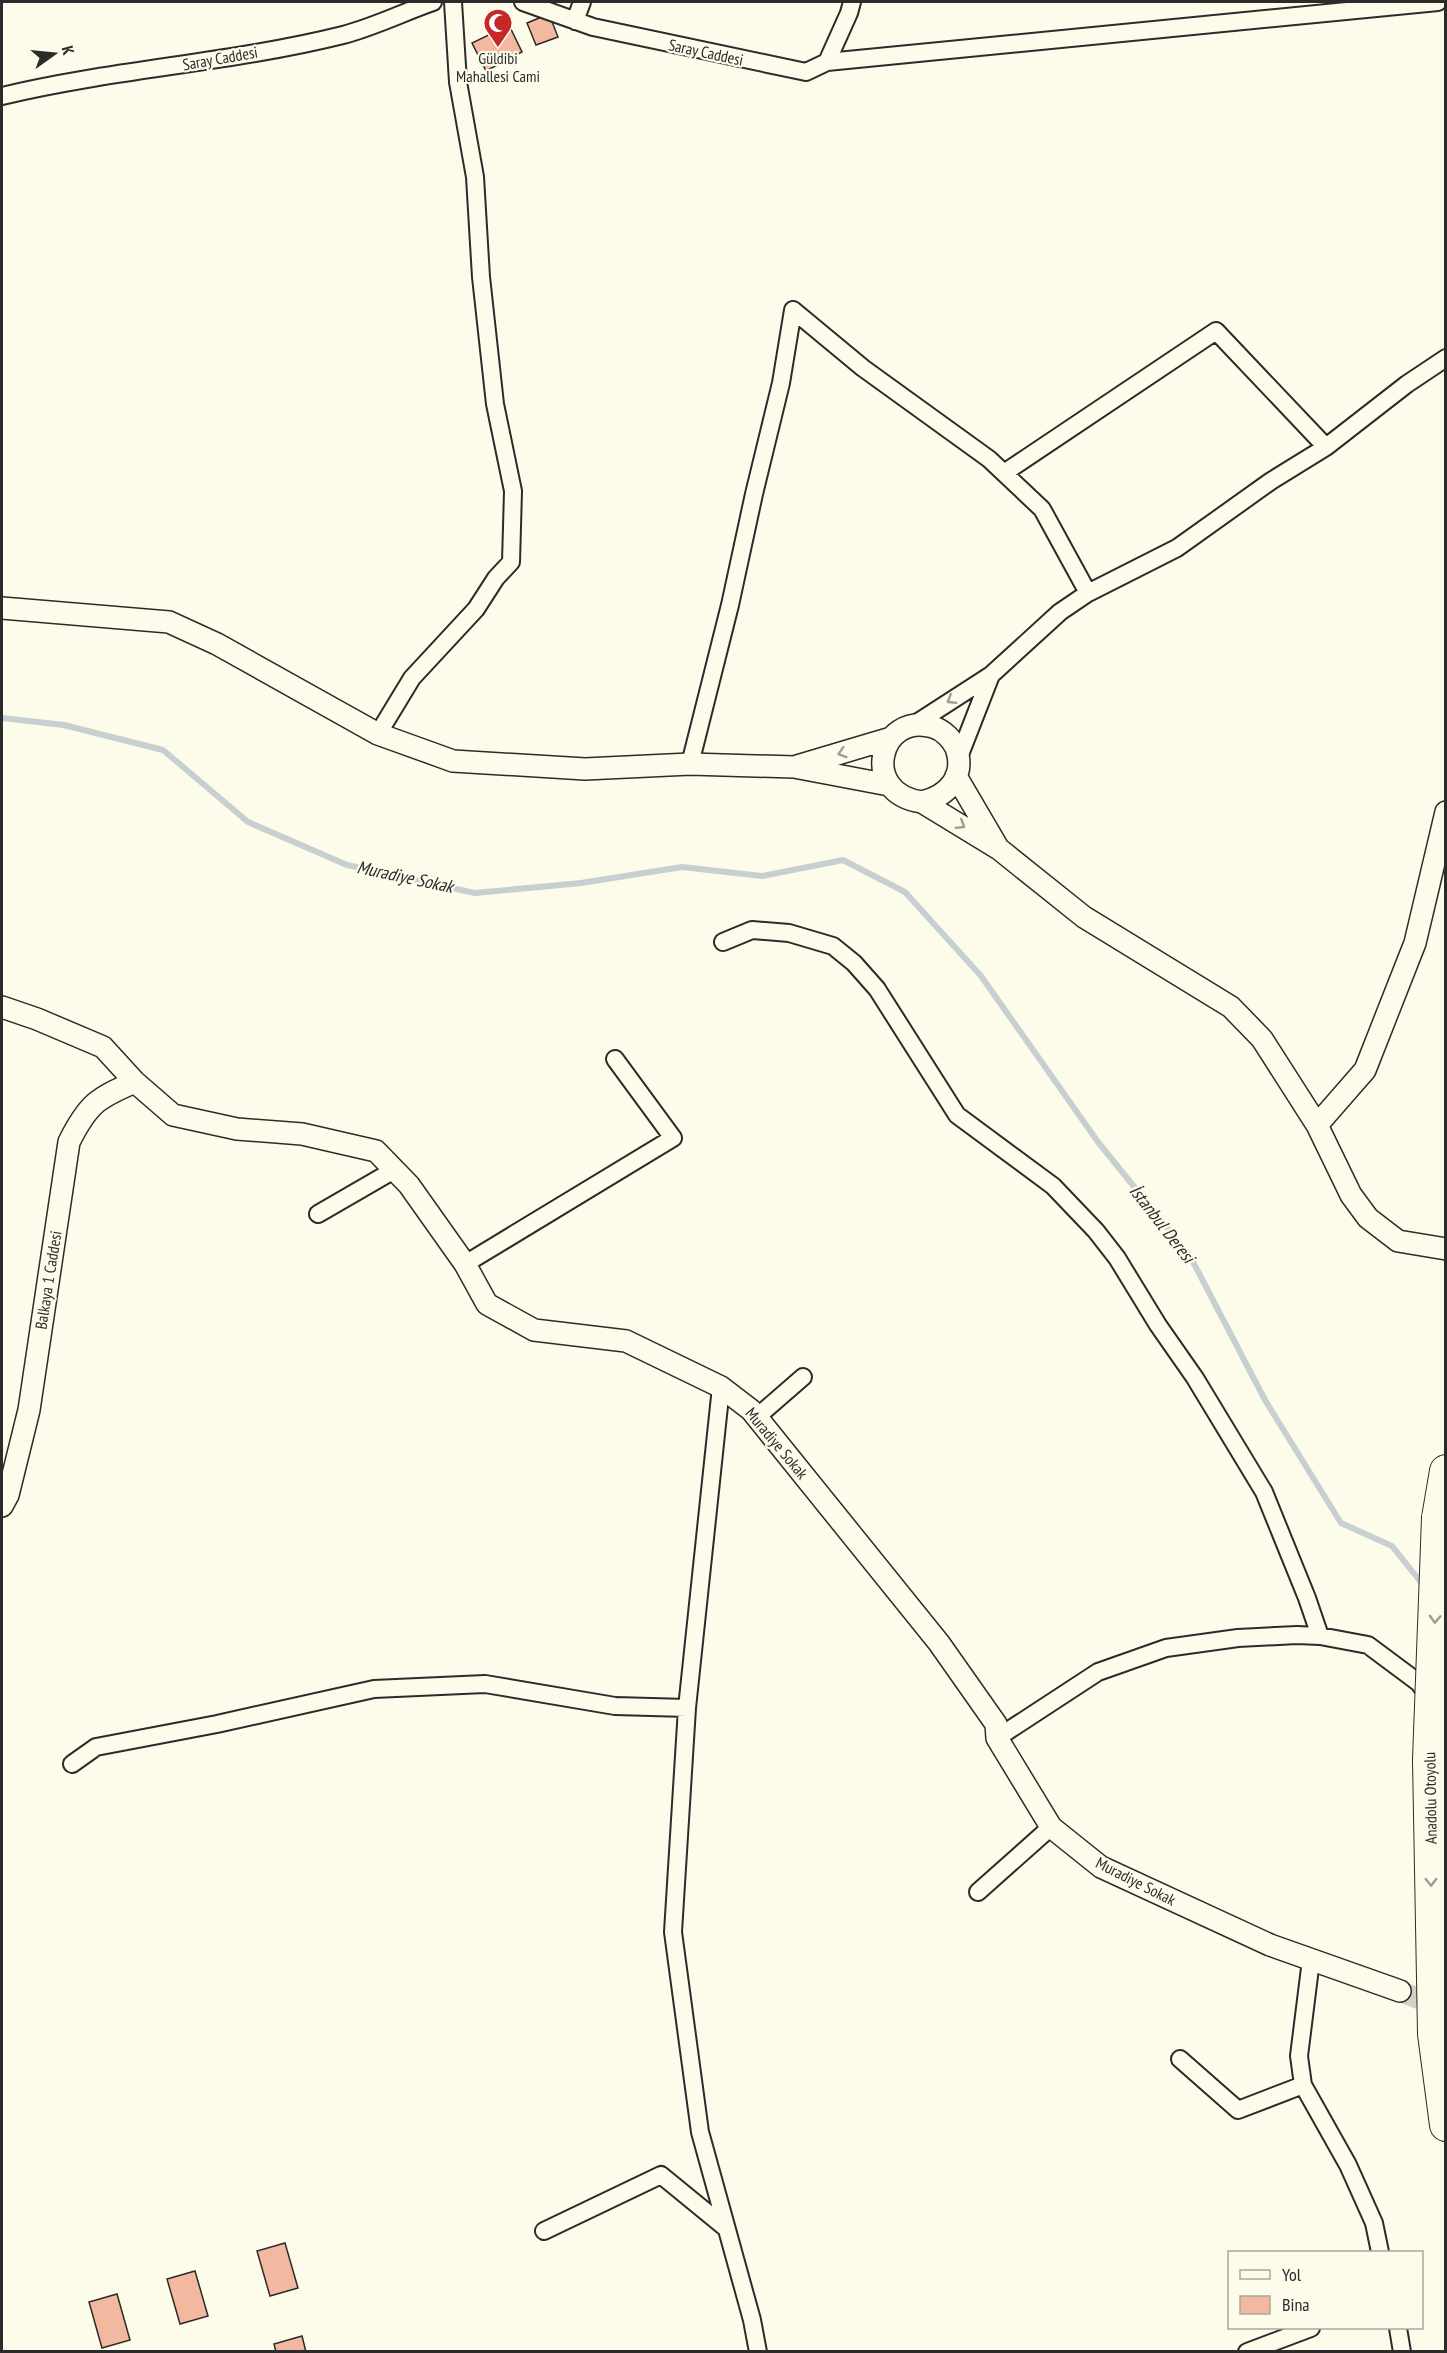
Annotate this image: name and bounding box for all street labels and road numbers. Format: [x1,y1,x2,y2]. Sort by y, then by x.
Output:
street label: Saray Caddesi [667,34,745,70]
street label: Saray Caddesi [181,42,259,74]
street label: Balkaya 1 Caddesi [30,1229,66,1331]
street label: Muradiye Sokak [741,1403,813,1483]
street label: Anadolu Otoyolu [1419,1752,1441,1844]
street label: Muradiye Sokak [1093,1852,1180,1910]

